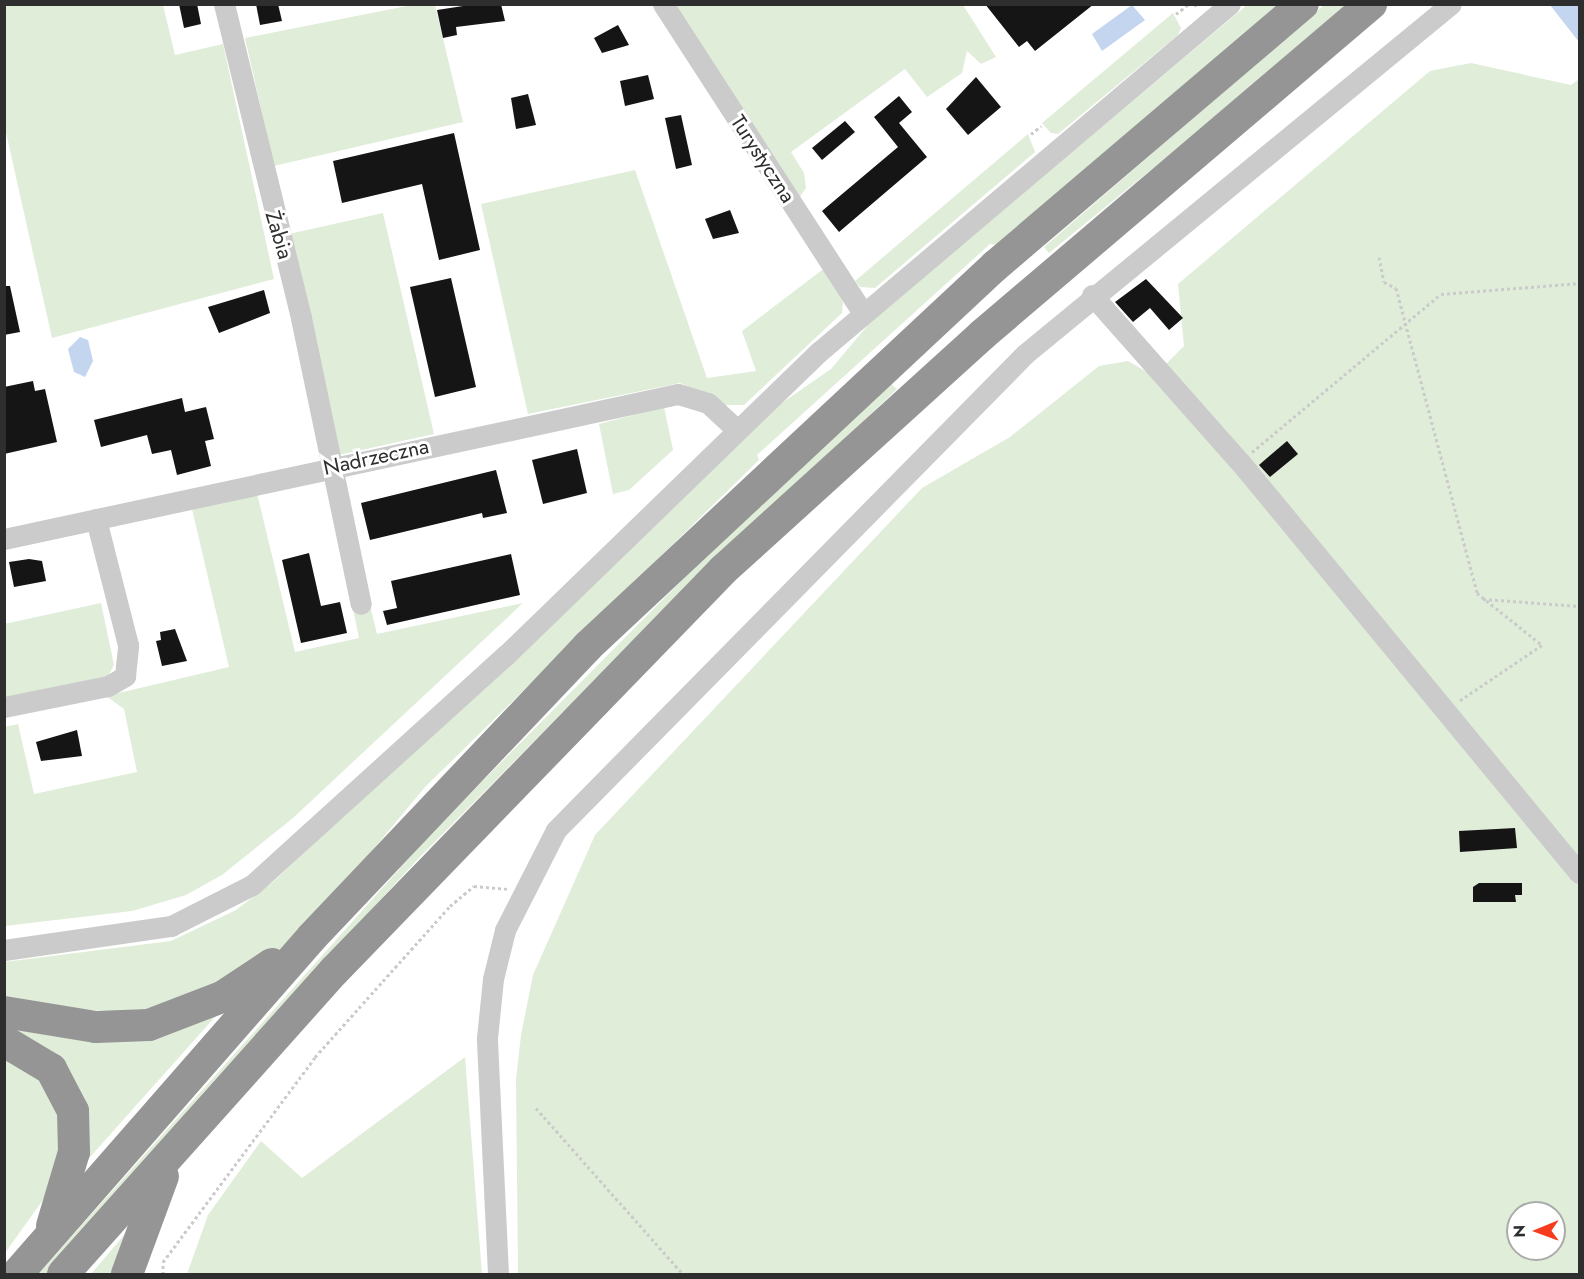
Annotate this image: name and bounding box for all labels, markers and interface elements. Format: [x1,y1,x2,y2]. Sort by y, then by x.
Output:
street label: Turystyczna [725,110,801,208]
street label: Żabia [260,208,298,262]
street label: Nadrzeczna [321,434,431,480]
north arrow [1506,1201,1566,1261]
text: N [1508,1225,1531,1238]

